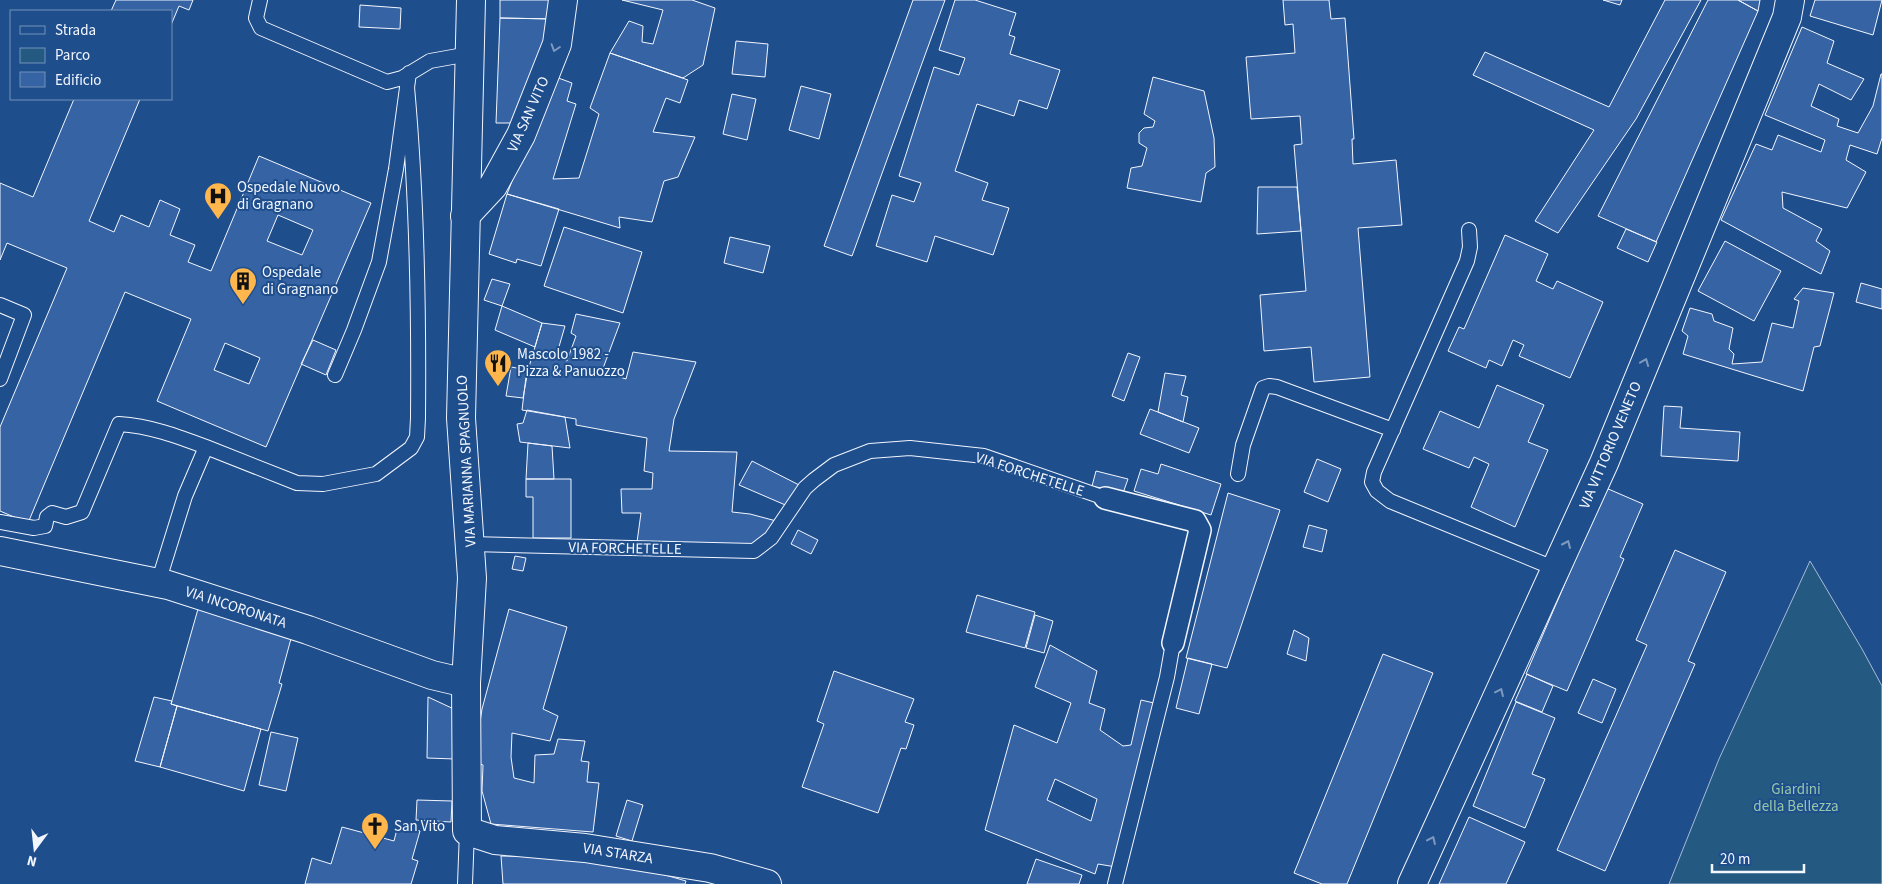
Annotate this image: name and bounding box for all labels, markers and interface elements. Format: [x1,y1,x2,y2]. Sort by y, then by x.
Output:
legend [10,10,172,100]
text: Strada [55,20,96,41]
one-way arrow [551,43,561,52]
text: Parco [55,45,90,66]
text: Edificio [55,70,102,91]
street label: VIA SAN VITO [502,73,555,155]
place label: Ospedale Nuovo di Gragnano [237,177,340,215]
hospital icon: Ospedale Nuovo di Gragnano [203,181,233,220]
place label: Ospedale di Gragnano [262,262,338,300]
building icon: Ospedale di Gragnano [228,266,258,305]
place label: Mascolo 1982 - Pizza & Panuozzo [517,344,625,382]
restaurant icon: Mascolo 1982 - Pizza & Panuozzo [483,348,513,387]
one-way arrow [1639,359,1649,367]
street label: VIA MARIANNA SPAGNUOLO [452,374,481,548]
street label: VIA VITTORIO VENETO [1574,378,1647,512]
street label: VIA FORCHETELLE [973,447,1087,502]
street label: VIA FORCHETELLE [568,537,682,560]
one-way arrow [1561,540,1571,549]
street label: VIA INCORONATA [182,581,290,634]
one-way arrow [1494,688,1504,697]
park label: Giardini della Bellezza [1753,779,1839,817]
church icon: San Vito [360,811,390,850]
place label: San Vito [394,816,445,837]
north arrow [10,824,60,874]
one-way arrow [1426,836,1437,845]
street label: VIA STARZA [581,838,655,870]
scale bar [1712,842,1804,874]
text: 20 m [1720,849,1750,870]
text: N [25,850,39,871]

